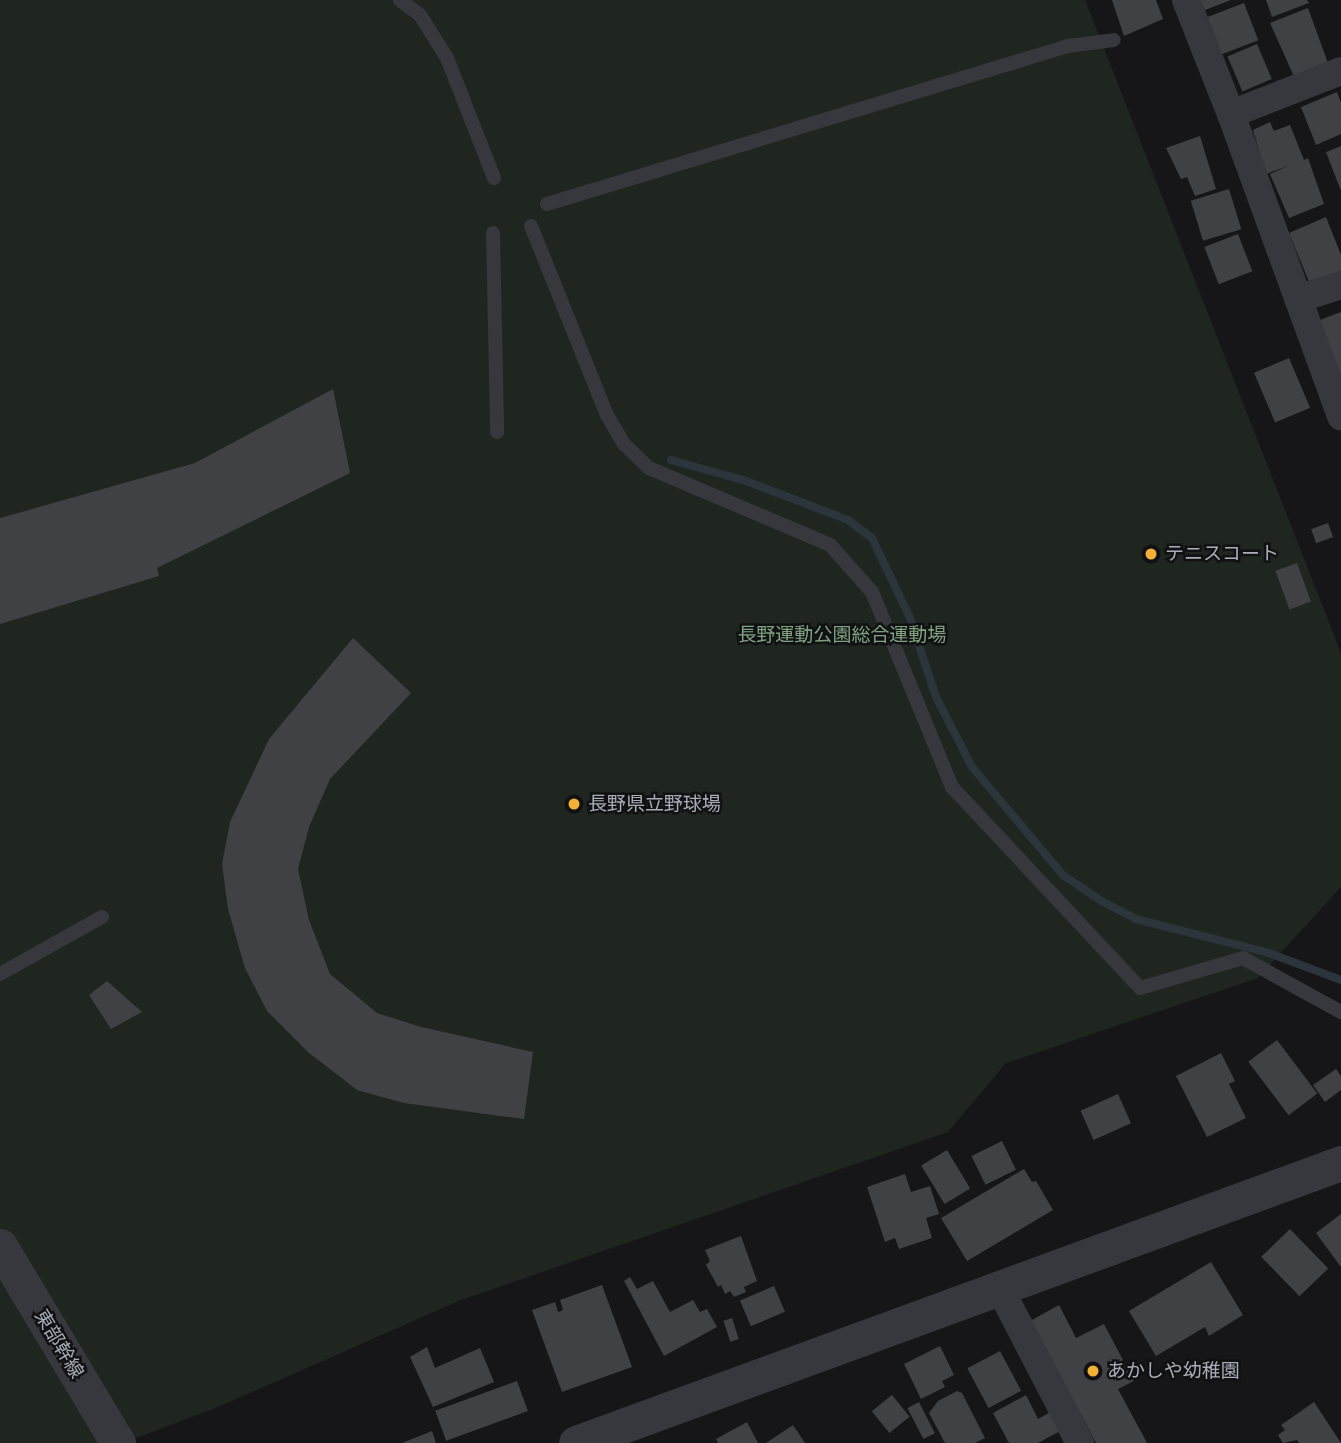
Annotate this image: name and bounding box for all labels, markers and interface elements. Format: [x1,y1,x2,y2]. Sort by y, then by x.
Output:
place label: テニスコート [1165,543,1279,565]
marker: テニスコート [1143,546,1159,562]
park label: 長野運動公園総合運動場 [738,624,946,646]
place label: 長野県立野球場 [588,793,721,815]
marker: 長野県立野球場 [566,796,582,812]
street label: 東部幹線 [30,1306,88,1382]
place label: あかしや幼稚園 [1107,1360,1240,1382]
marker: あかしや幼稚園 [1085,1363,1101,1379]

